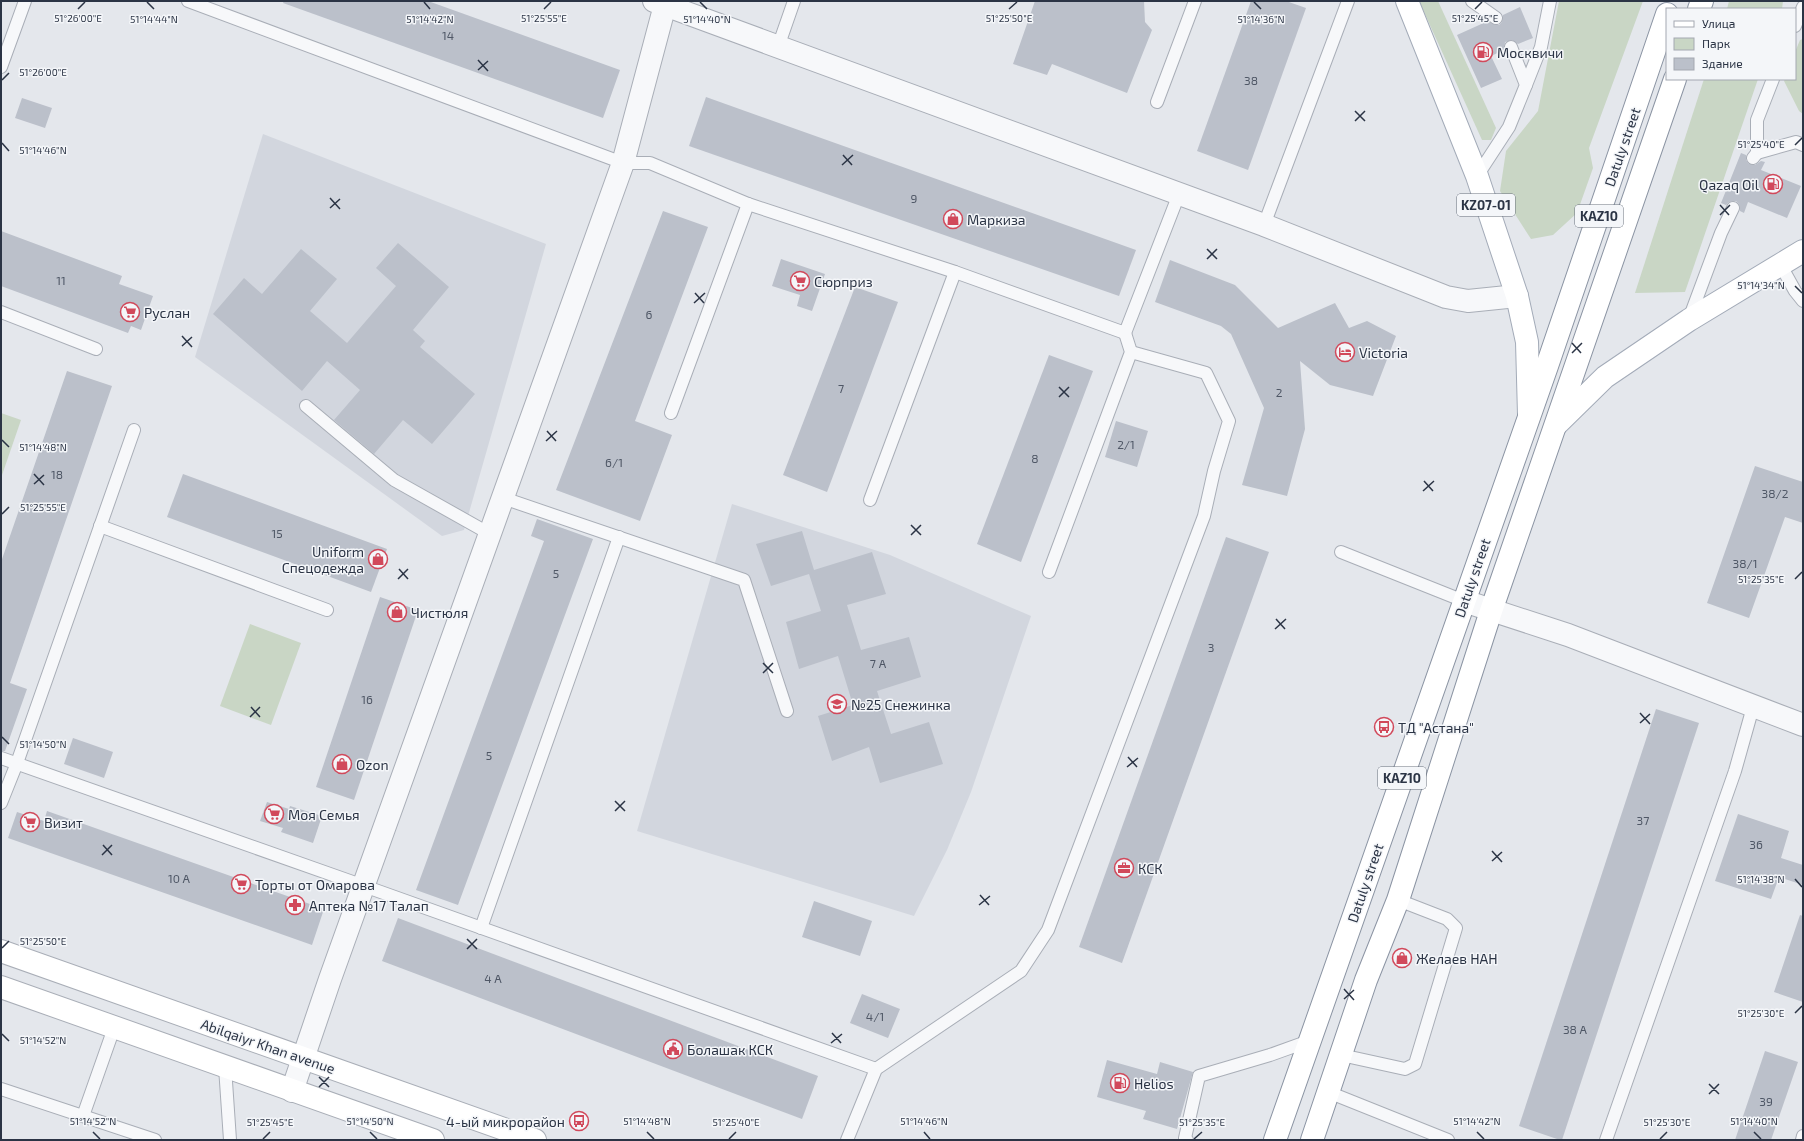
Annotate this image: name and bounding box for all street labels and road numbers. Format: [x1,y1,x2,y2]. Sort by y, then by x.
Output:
street label: Datuly street [1601,105,1643,189]
road number: KZ07-01 [1457,194,1515,216]
road number: KAZ10 [1575,205,1623,227]
street label: Datuly street [1451,536,1493,620]
road number: KAZ10 [1378,767,1426,789]
street label: Datuly street [1344,841,1386,925]
street label: Abilqaiyr Khan avenue [199,1015,337,1077]

